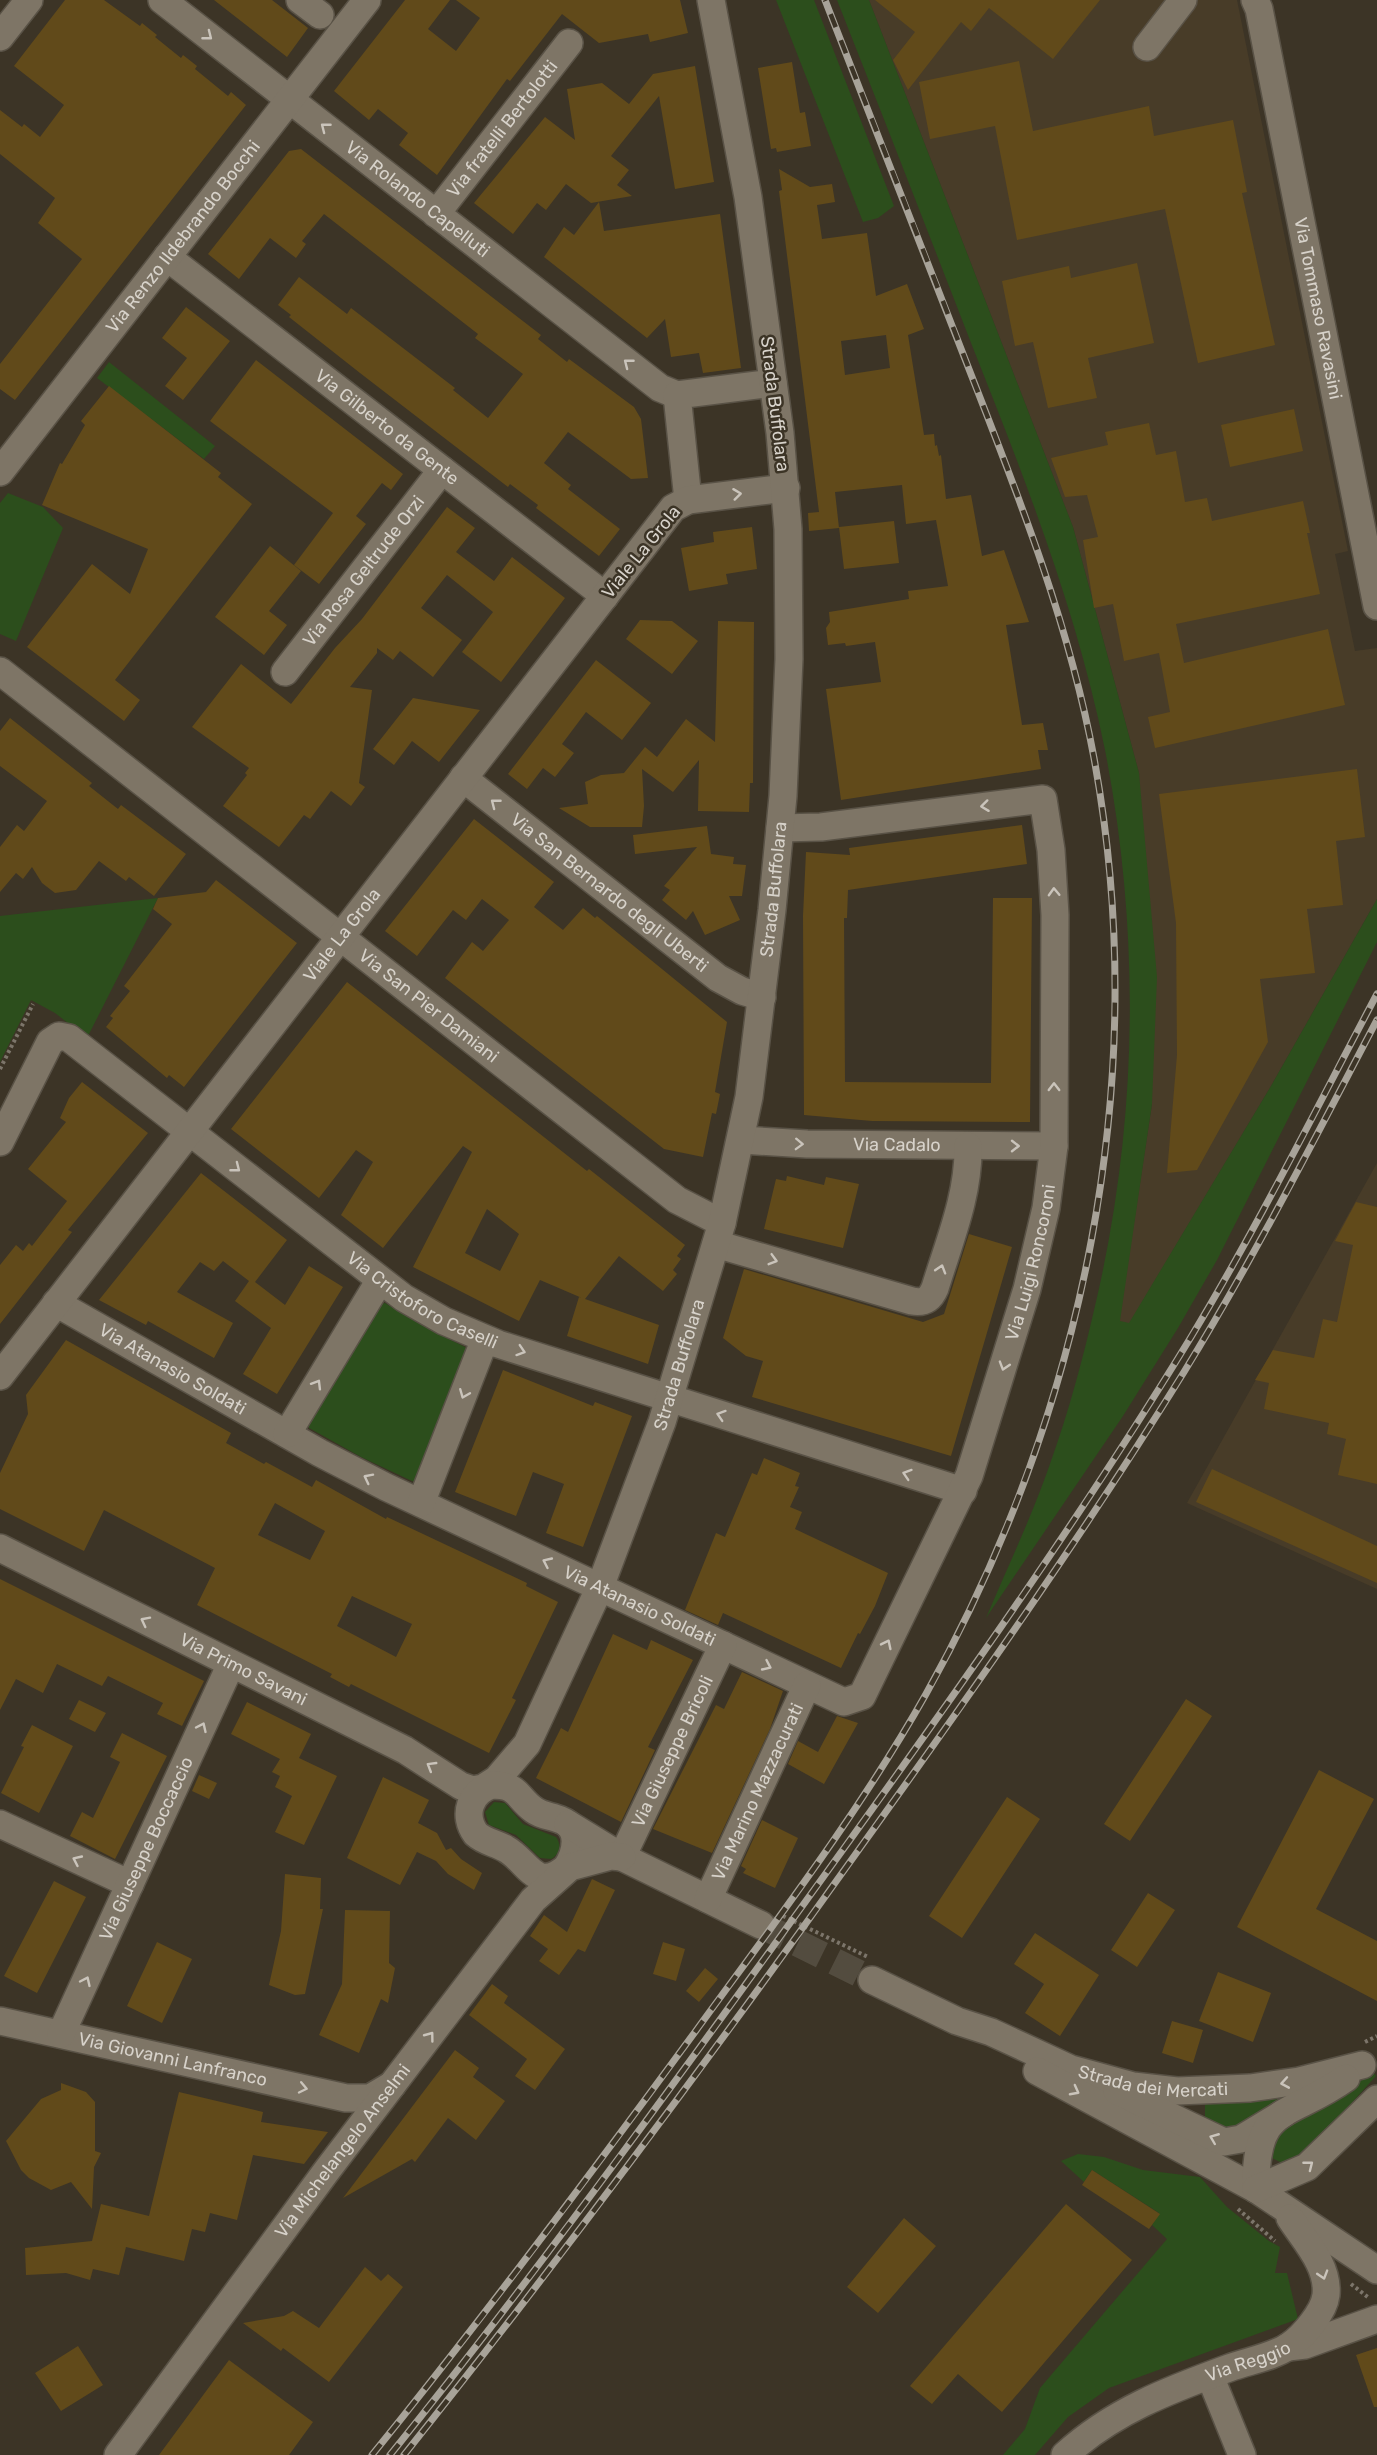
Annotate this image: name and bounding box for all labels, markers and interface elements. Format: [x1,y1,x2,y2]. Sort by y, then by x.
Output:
one-way arrow [201,28,212,39]
street label: Via fratelli Bertolotti [442,56,562,202]
one-way arrow [321,124,332,135]
street label: Via Renzo Ildebrando Bocchi [101,136,265,338]
street label: Via Rolando Capelluti [341,136,494,262]
street label: Via Tommaso Ravasini [1289,216,1347,401]
street label: Strada Buffolara [756,335,794,473]
one-way arrow [624,360,635,371]
street label: Via Gilberto da Gente [310,365,463,490]
one-way arrow [732,488,742,501]
street label: Via Rosa Geltrude Orzi [298,491,429,651]
street label: Viale La Grola [597,501,685,603]
one-way arrow [980,799,990,812]
one-way arrow [491,800,502,811]
street label: Via San Bernardo degli Uberti [506,808,713,977]
street label: Strada Buffolara [755,820,791,958]
street label: Viale La Grola [299,884,385,986]
one-way arrow [1048,888,1061,897]
street label: Via San Pier Damiani [354,944,503,1067]
one-way arrow [1048,1083,1060,1092]
street label: Via Cadalo [853,1133,941,1156]
one-way arrow [794,1137,803,1150]
one-way arrow [1010,1140,1019,1152]
one-way arrow [229,1160,240,1171]
street label: Via Luigi Roncoroni [1001,1183,1060,1343]
street label: Via Cristoforo Caselli [342,1247,501,1354]
one-way arrow [767,1253,777,1266]
one-way arrow [933,1264,946,1275]
street label: Strada Buffolara [649,1296,709,1434]
street label: Via Atanasio Soldati [95,1319,250,1420]
one-way arrow [515,1344,526,1356]
one-way arrow [999,1360,1011,1371]
one-way arrow [310,1380,322,1390]
one-way arrow [459,1387,471,1398]
one-way arrow [716,1409,727,1422]
one-way arrow [902,1468,913,1481]
one-way arrow [364,1474,374,1485]
one-way arrow [542,1558,553,1570]
street label: Via Atanasio Soldati [560,1561,719,1651]
one-way arrow [140,1616,151,1628]
street label: Via Primo Savani [176,1628,311,1710]
one-way arrow [880,1639,892,1650]
one-way arrow [760,1658,771,1670]
street label: Via Giuseppe Bricoli [627,1672,718,1831]
street label: Via Marino Mazzacurati [707,1700,808,1884]
one-way arrow [194,1722,206,1733]
street label: Via Giuseppe Boccaccio [94,1753,198,1944]
one-way arrow [427,1761,437,1773]
one-way arrow [72,1855,83,1867]
one-way arrow [78,1976,90,1987]
street label: Via Giovanni Lanfranco [76,2028,269,2091]
one-way arrow [423,2031,434,2042]
street label: Via Michelangelo Anselmi [270,2060,415,2242]
street label: Strada dei Mercati [1076,2060,1229,2102]
one-way arrow [1280,2076,1290,2089]
one-way arrow [298,2081,308,2094]
one-way arrow [1068,2084,1079,2095]
one-way arrow [1209,2133,1220,2145]
one-way arrow [1302,2162,1313,2173]
one-way arrow [1316,2269,1328,2280]
street label: Via Reggio [1202,2336,1295,2387]

